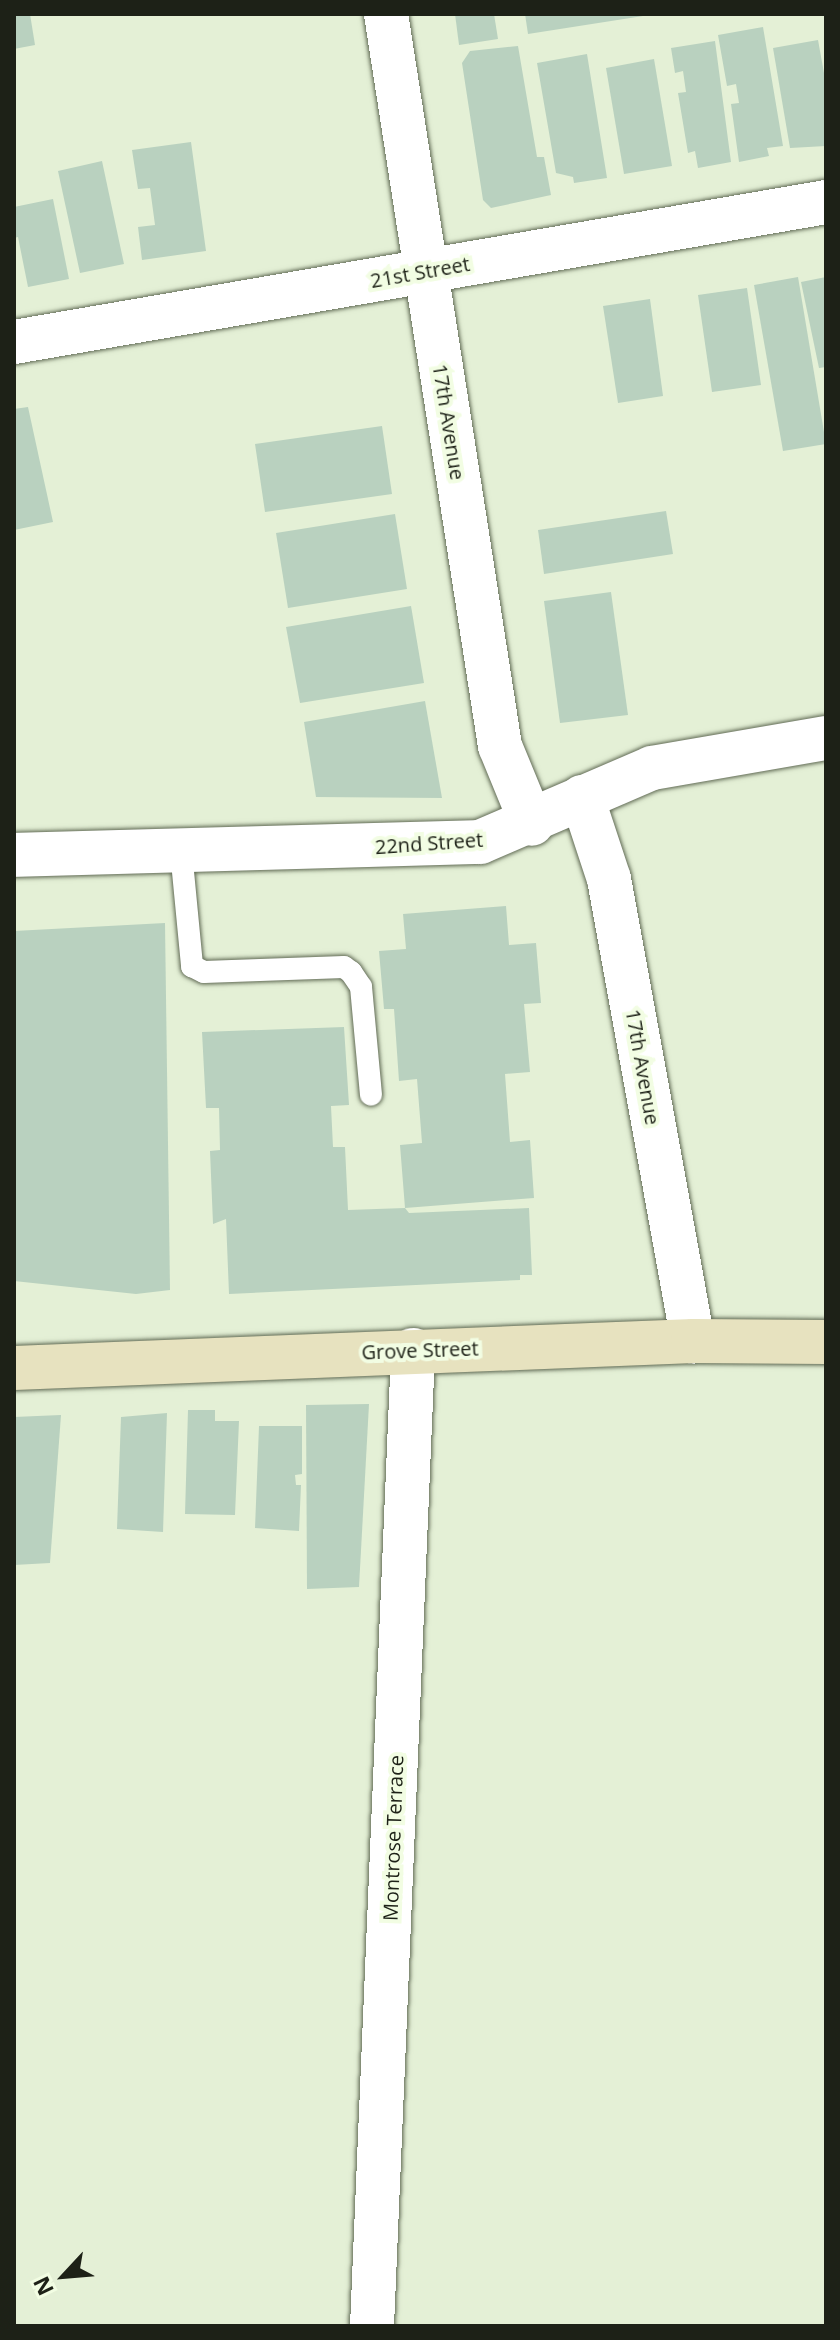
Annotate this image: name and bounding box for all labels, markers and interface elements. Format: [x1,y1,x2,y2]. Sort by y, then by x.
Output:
street label: 21st Street [368,251,472,293]
street label: 17th Avenue [428,362,470,482]
street label: 22nd Street [374,827,484,859]
street label: 17th Avenue [621,1007,665,1127]
street label: Grove Street [361,1336,479,1364]
street label: Montrose Terrace [378,1755,408,1921]
north arrow [24,2236,104,2316]
text: N [25,2272,60,2301]

